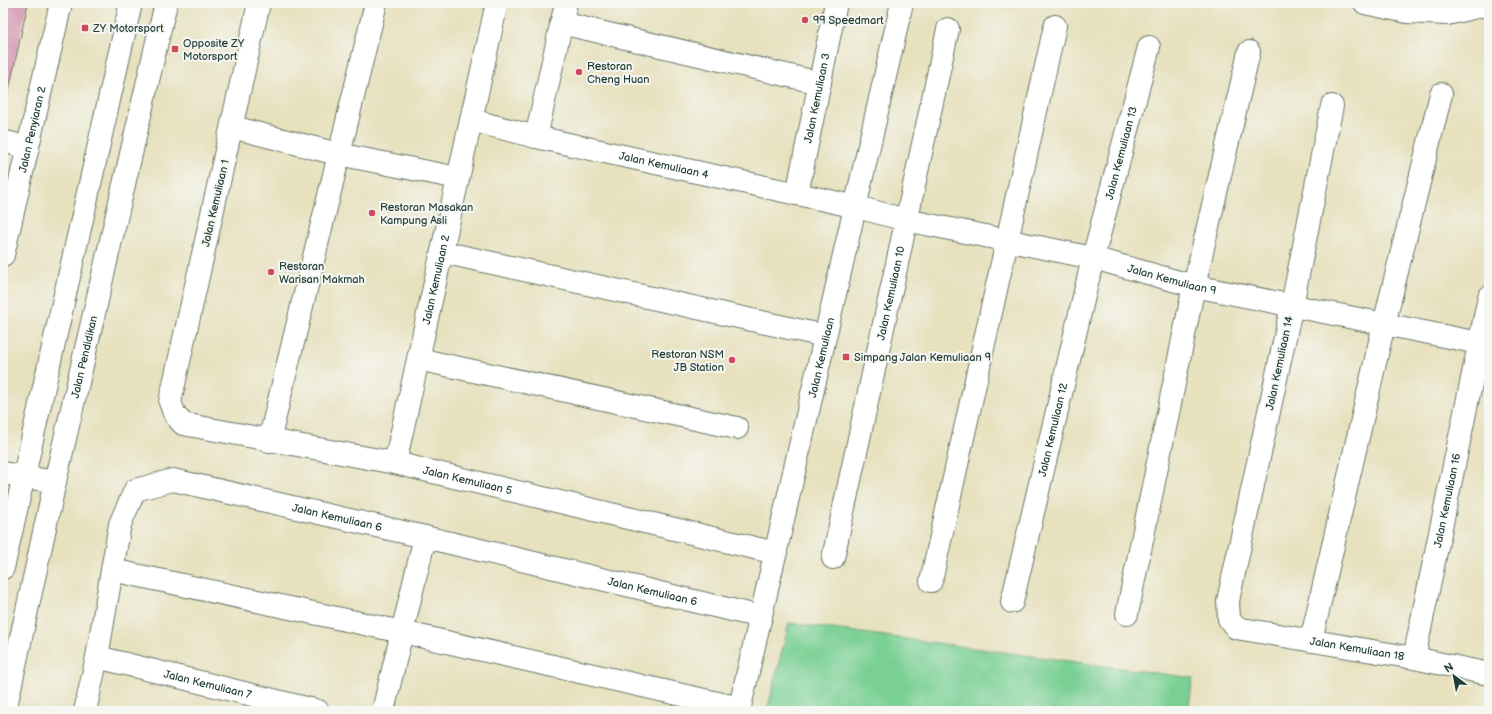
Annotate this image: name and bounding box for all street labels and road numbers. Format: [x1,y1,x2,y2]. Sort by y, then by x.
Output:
street label: Jalan Kemuliaan 3 [802,52,833,144]
street label: Jalan Penyiaran 2 [16,84,49,174]
street label: Jalan Kemuliaan 13 [1103,105,1140,201]
street label: Jalan Kemuliaan 4 [618,149,710,182]
street label: Jalan Kemuliaan 1 [199,158,232,248]
street label: Jalan Kemuliaan 2 [420,233,453,326]
street label: Jalan Kemuliaan 10 [875,245,908,341]
street label: Jalan Kemuliaan 9 [1126,262,1217,297]
street label: Jalan Pendidikan [69,314,100,399]
street label: Jalan Kemuliaan 14 [1263,315,1296,411]
street label: Jalan Kemuliaan [806,316,837,399]
street label: Jalan Kemuliaan 12 [1036,381,1070,478]
street label: Jalan Kemuliaan 16 [1431,452,1463,549]
street label: Jalan Kemuliaan 5 [422,464,513,497]
street label: Jalan Kemuliaan 6 [291,501,383,534]
street label: Jalan Kemuliaan 6 [606,575,699,609]
street label: Jalan Kemuliaan 18 [1309,635,1405,663]
street label: Jalan Kemuliaan 7 [162,668,254,702]

